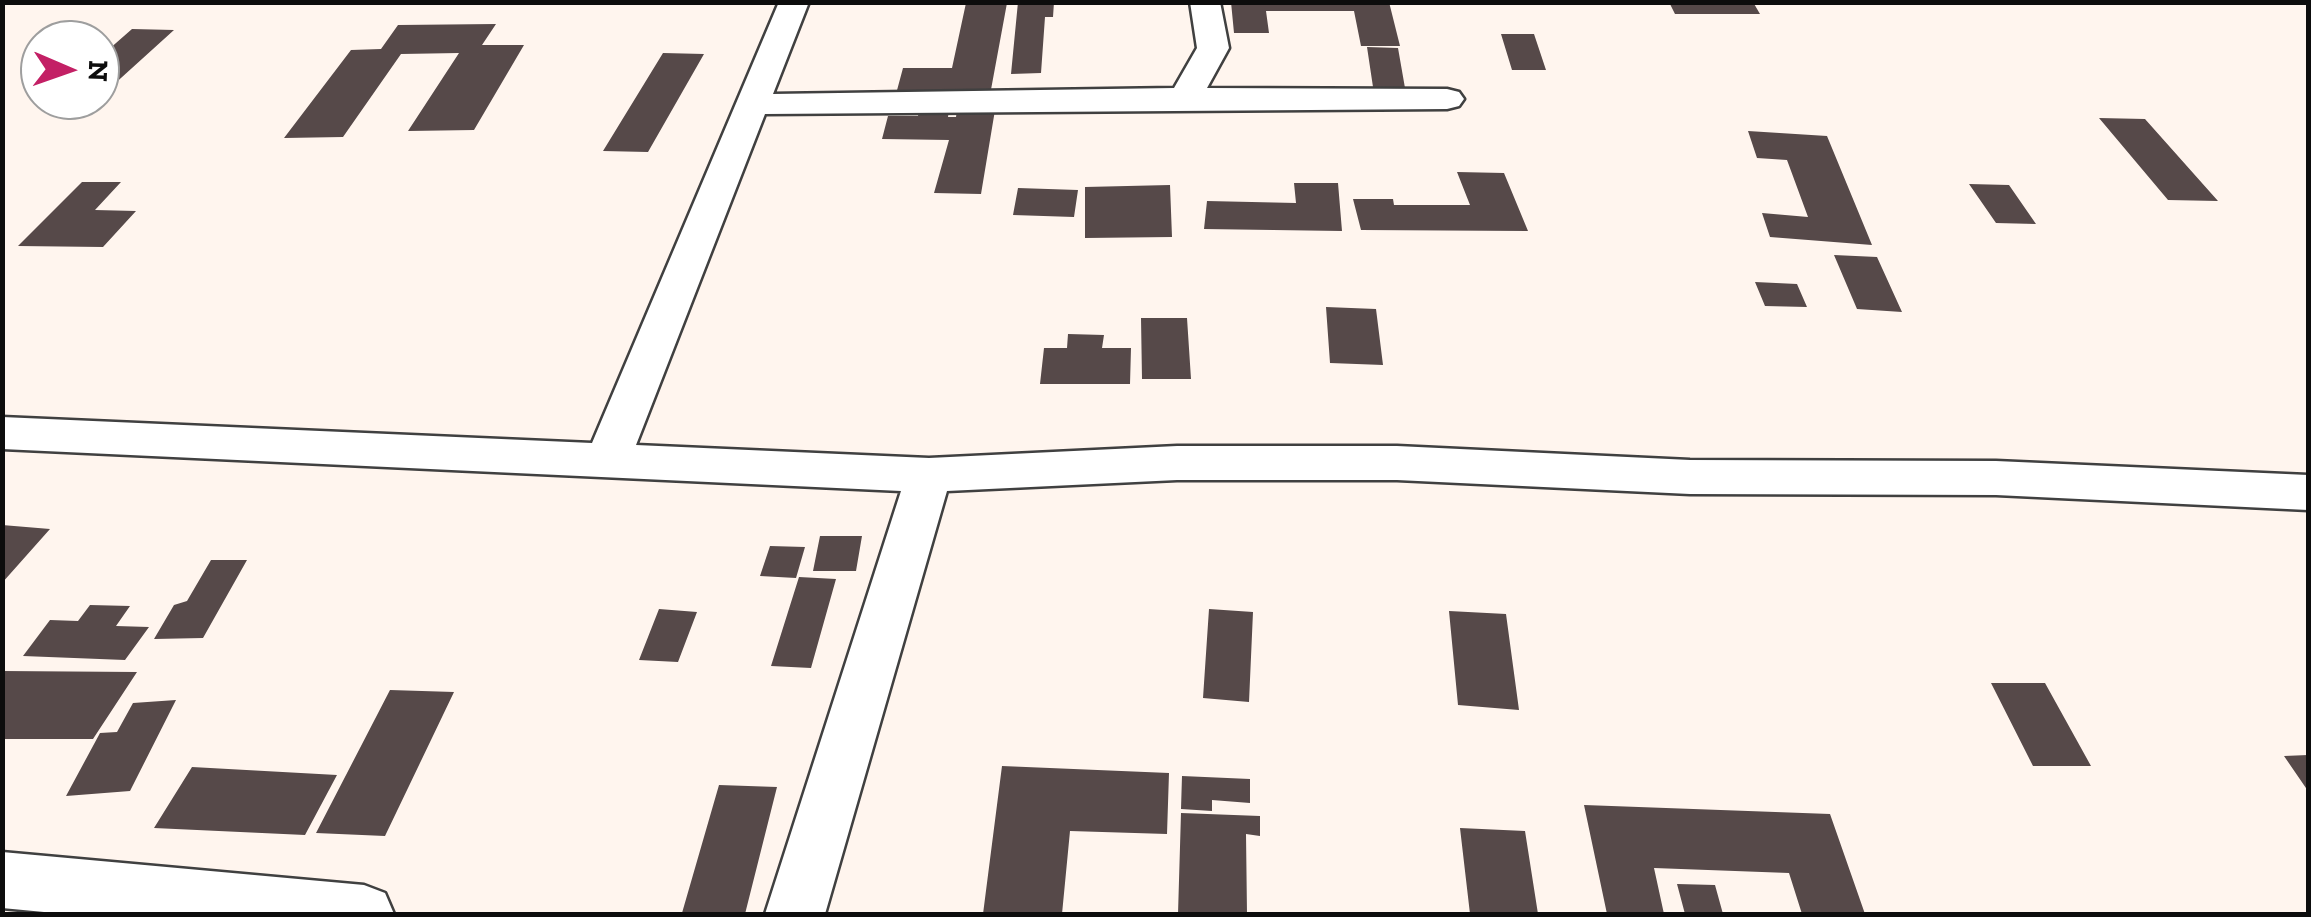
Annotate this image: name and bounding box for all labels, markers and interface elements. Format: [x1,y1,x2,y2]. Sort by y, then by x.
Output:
north arrow [20,20,120,120]
text: N [82,60,115,82]

